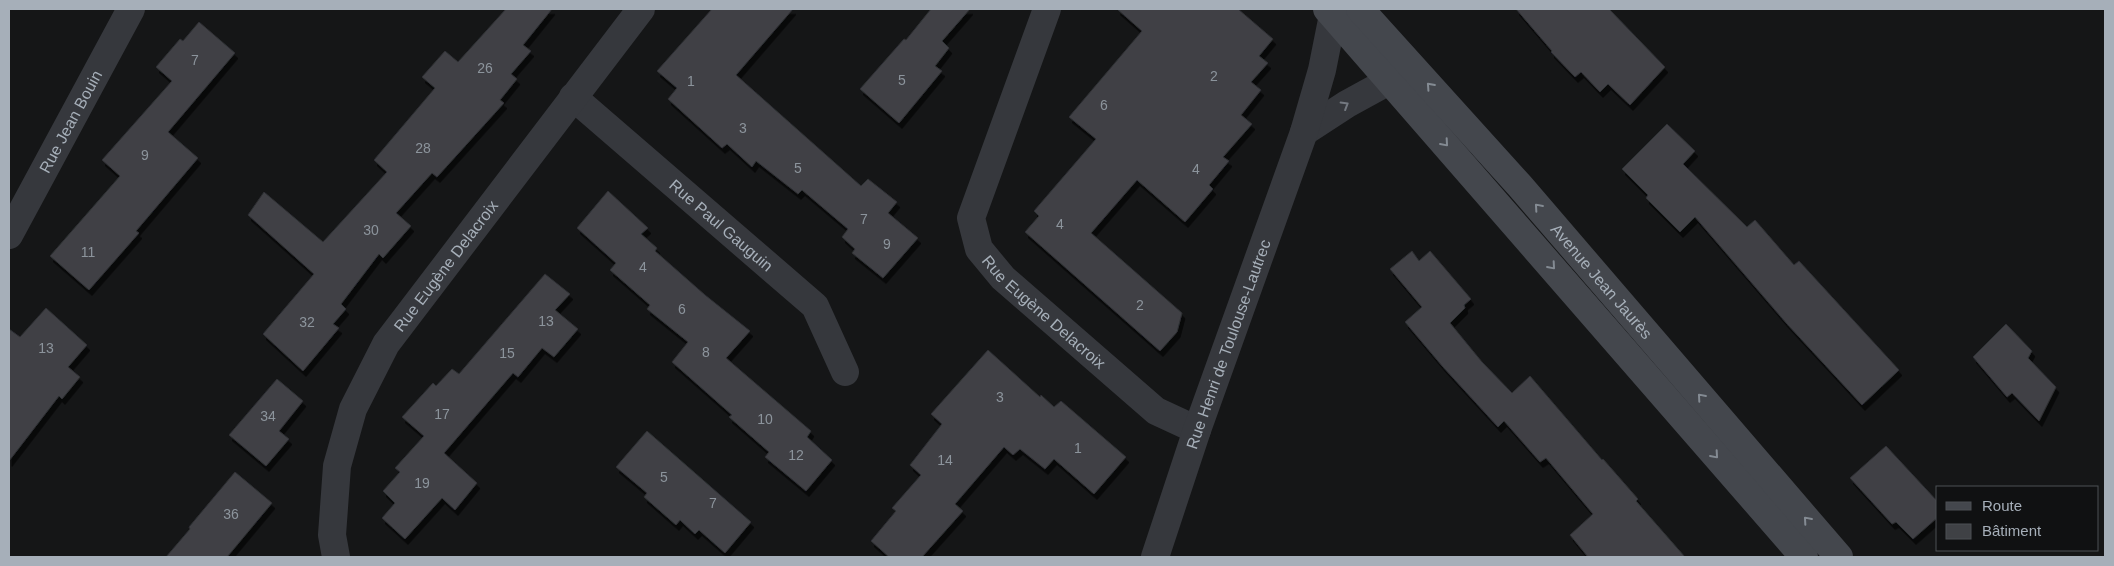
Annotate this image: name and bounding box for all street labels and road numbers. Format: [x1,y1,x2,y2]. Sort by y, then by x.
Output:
street label: Rue Jean Bouin [36,68,105,176]
street label: Rue Paul Gauguin [666,176,776,275]
street label: Rue Eugène Delacroix [391,197,501,335]
street label: Avenue Jean Jaurès [1547,221,1655,342]
street label: Rue Henri de Toulouse-Lautrec [1183,237,1274,451]
street label: Rue Eugène Delacroix [979,252,1109,372]

